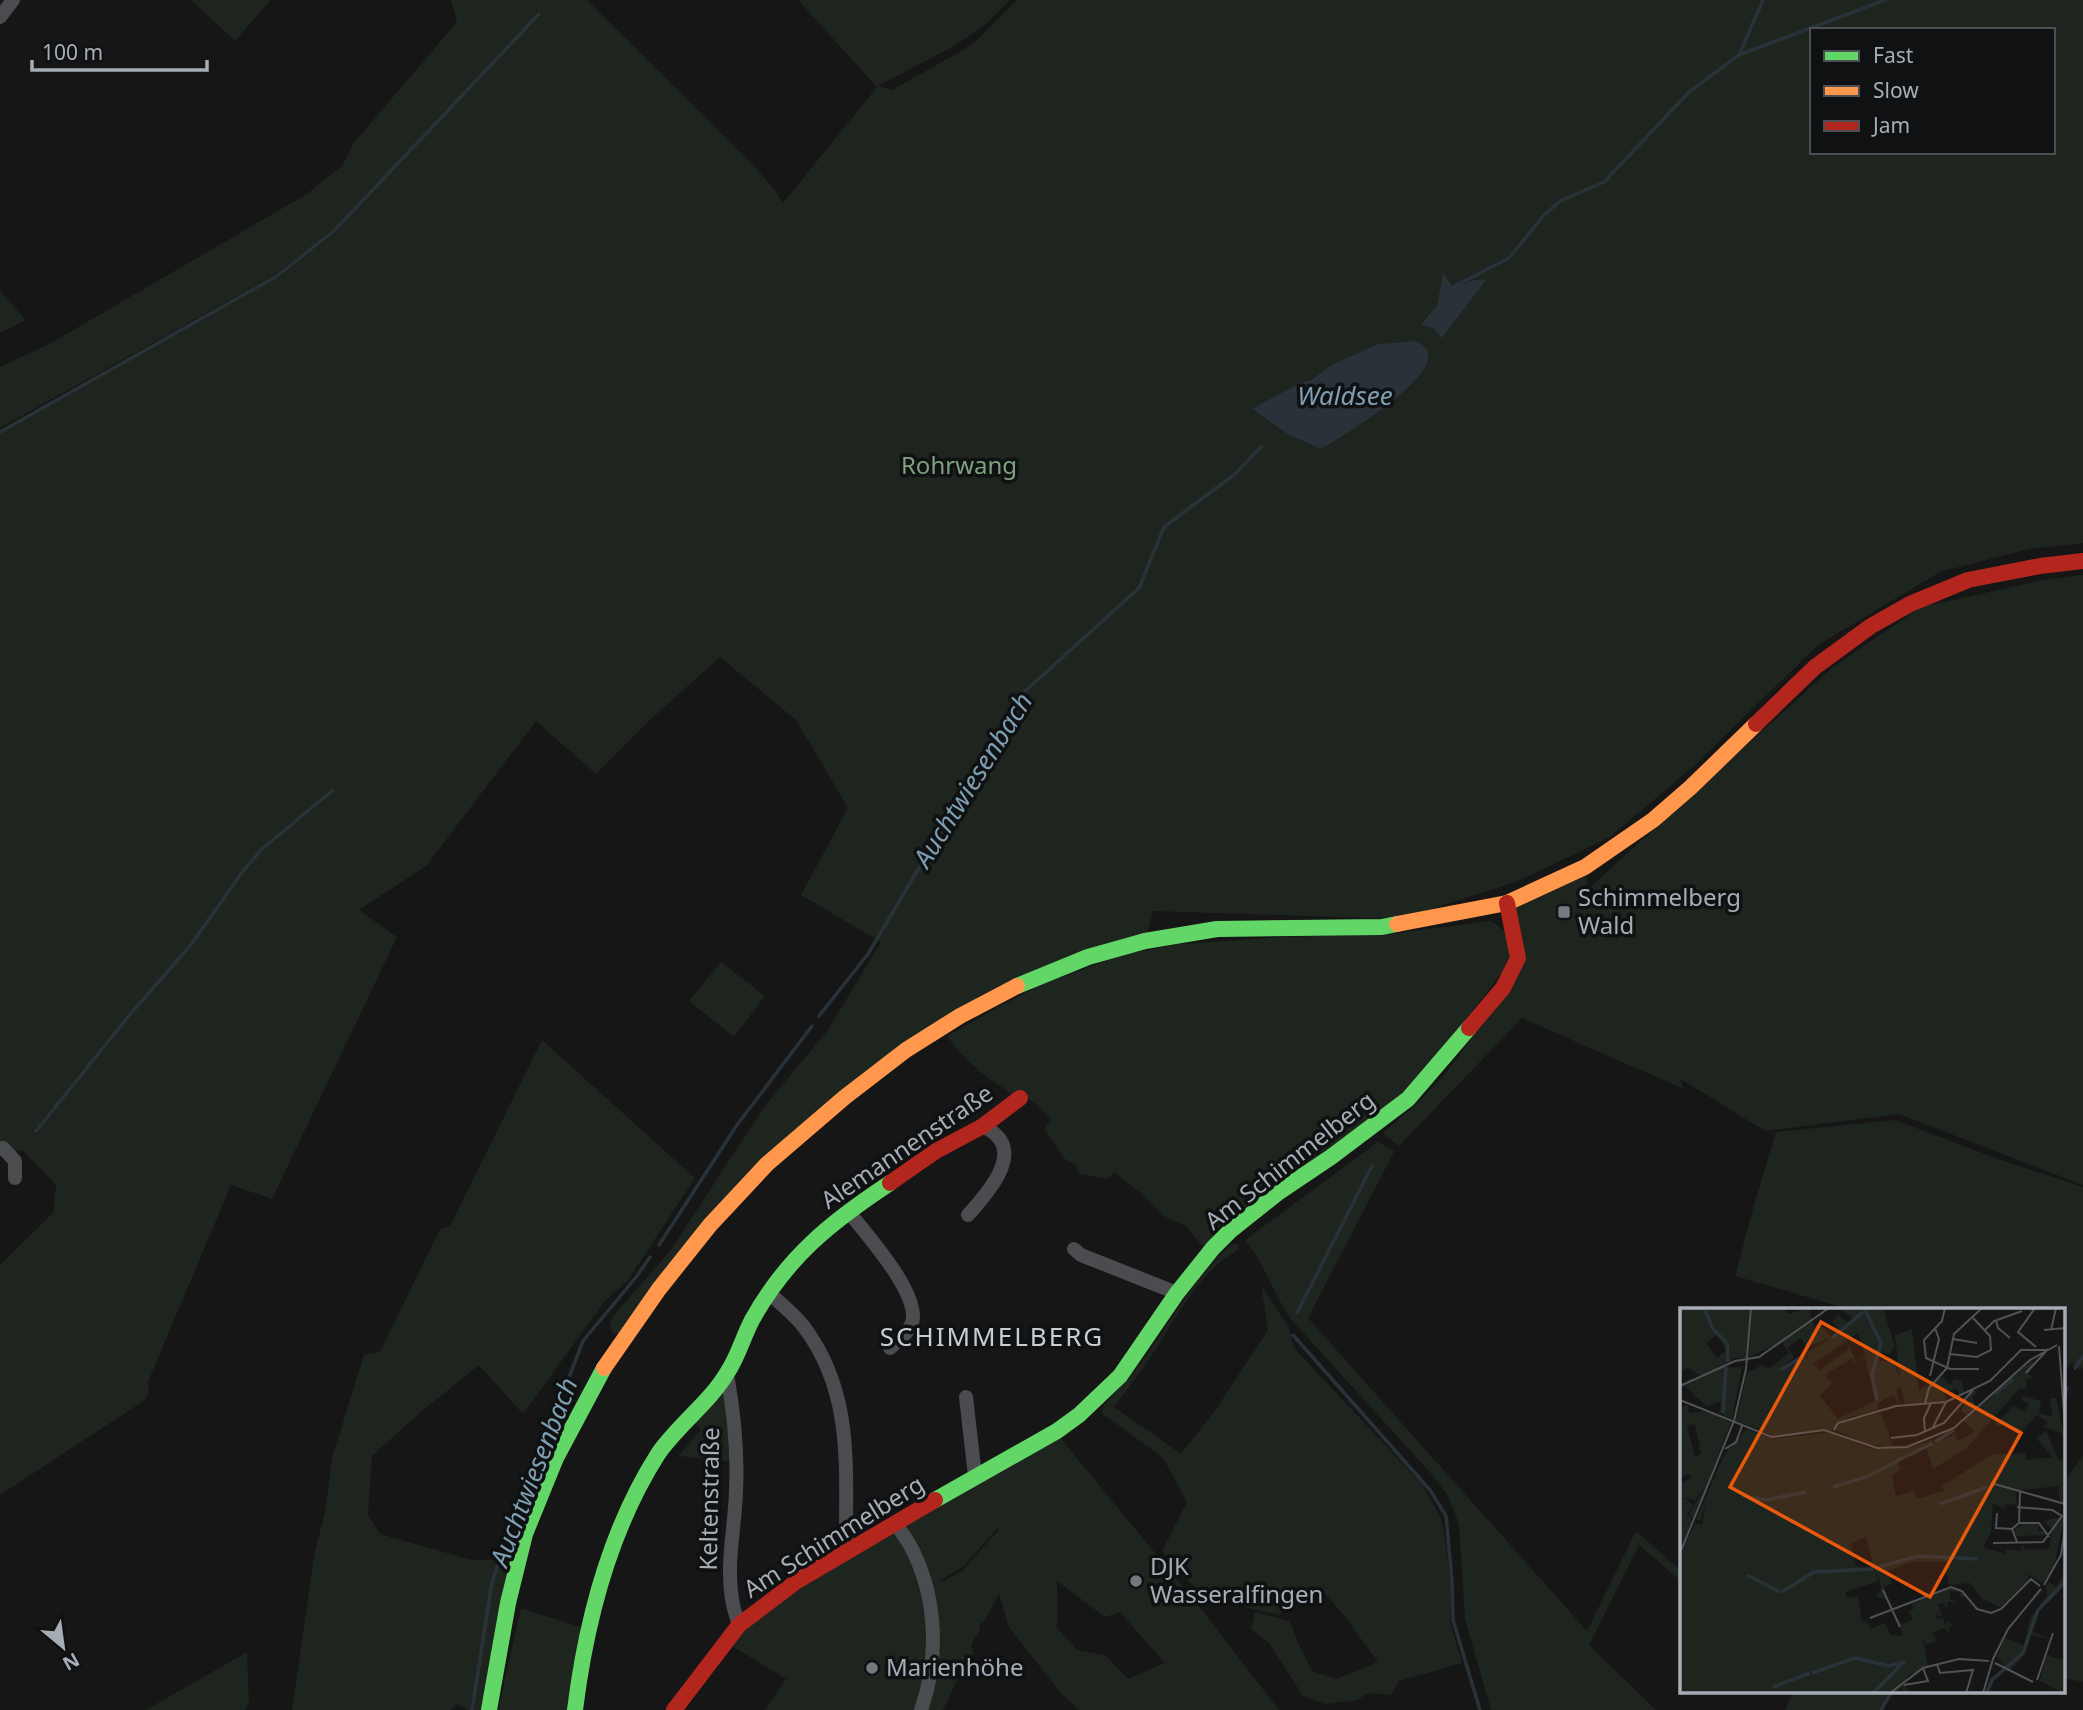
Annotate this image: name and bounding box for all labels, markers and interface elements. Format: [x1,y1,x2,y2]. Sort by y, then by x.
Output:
scale bar [32,28,206,72]
legend [1810,28,2055,154]
text: 100 m [42,38,103,66]
text: Fast [1873,41,1914,69]
text: Slow [1873,76,1919,104]
text: Jam [1871,111,1910,139]
water label: Waldsee [1297,377,1393,413]
park label: Rohrwang [901,448,1017,481]
water label: Auchtwiesenbach [903,685,1040,875]
place label: Schimmelberg Wald [1578,880,1741,941]
marker: Schimmelberg Wald [1556,904,1572,920]
street label: Alemannenstraße [814,1076,999,1216]
street label: Am Schimmelberg [1197,1083,1381,1237]
inset map [1680,1308,2066,1692]
district label: SCHIMMELBERG [880,1318,1104,1354]
water label: Auchtwiesenbach [480,1372,586,1573]
street label: Keltenstraße [691,1427,726,1571]
street label: Am Schimmelberg [737,1467,930,1605]
place label: DJK Wasseralfingen [1150,1549,1323,1610]
marker: DJK Wasseralfingen [1128,1573,1144,1589]
north arrow [28,1612,98,1682]
text: N [58,1647,84,1677]
place label: Marienhöhe [886,1650,1023,1683]
marker: Marienhöhe [864,1660,880,1676]

